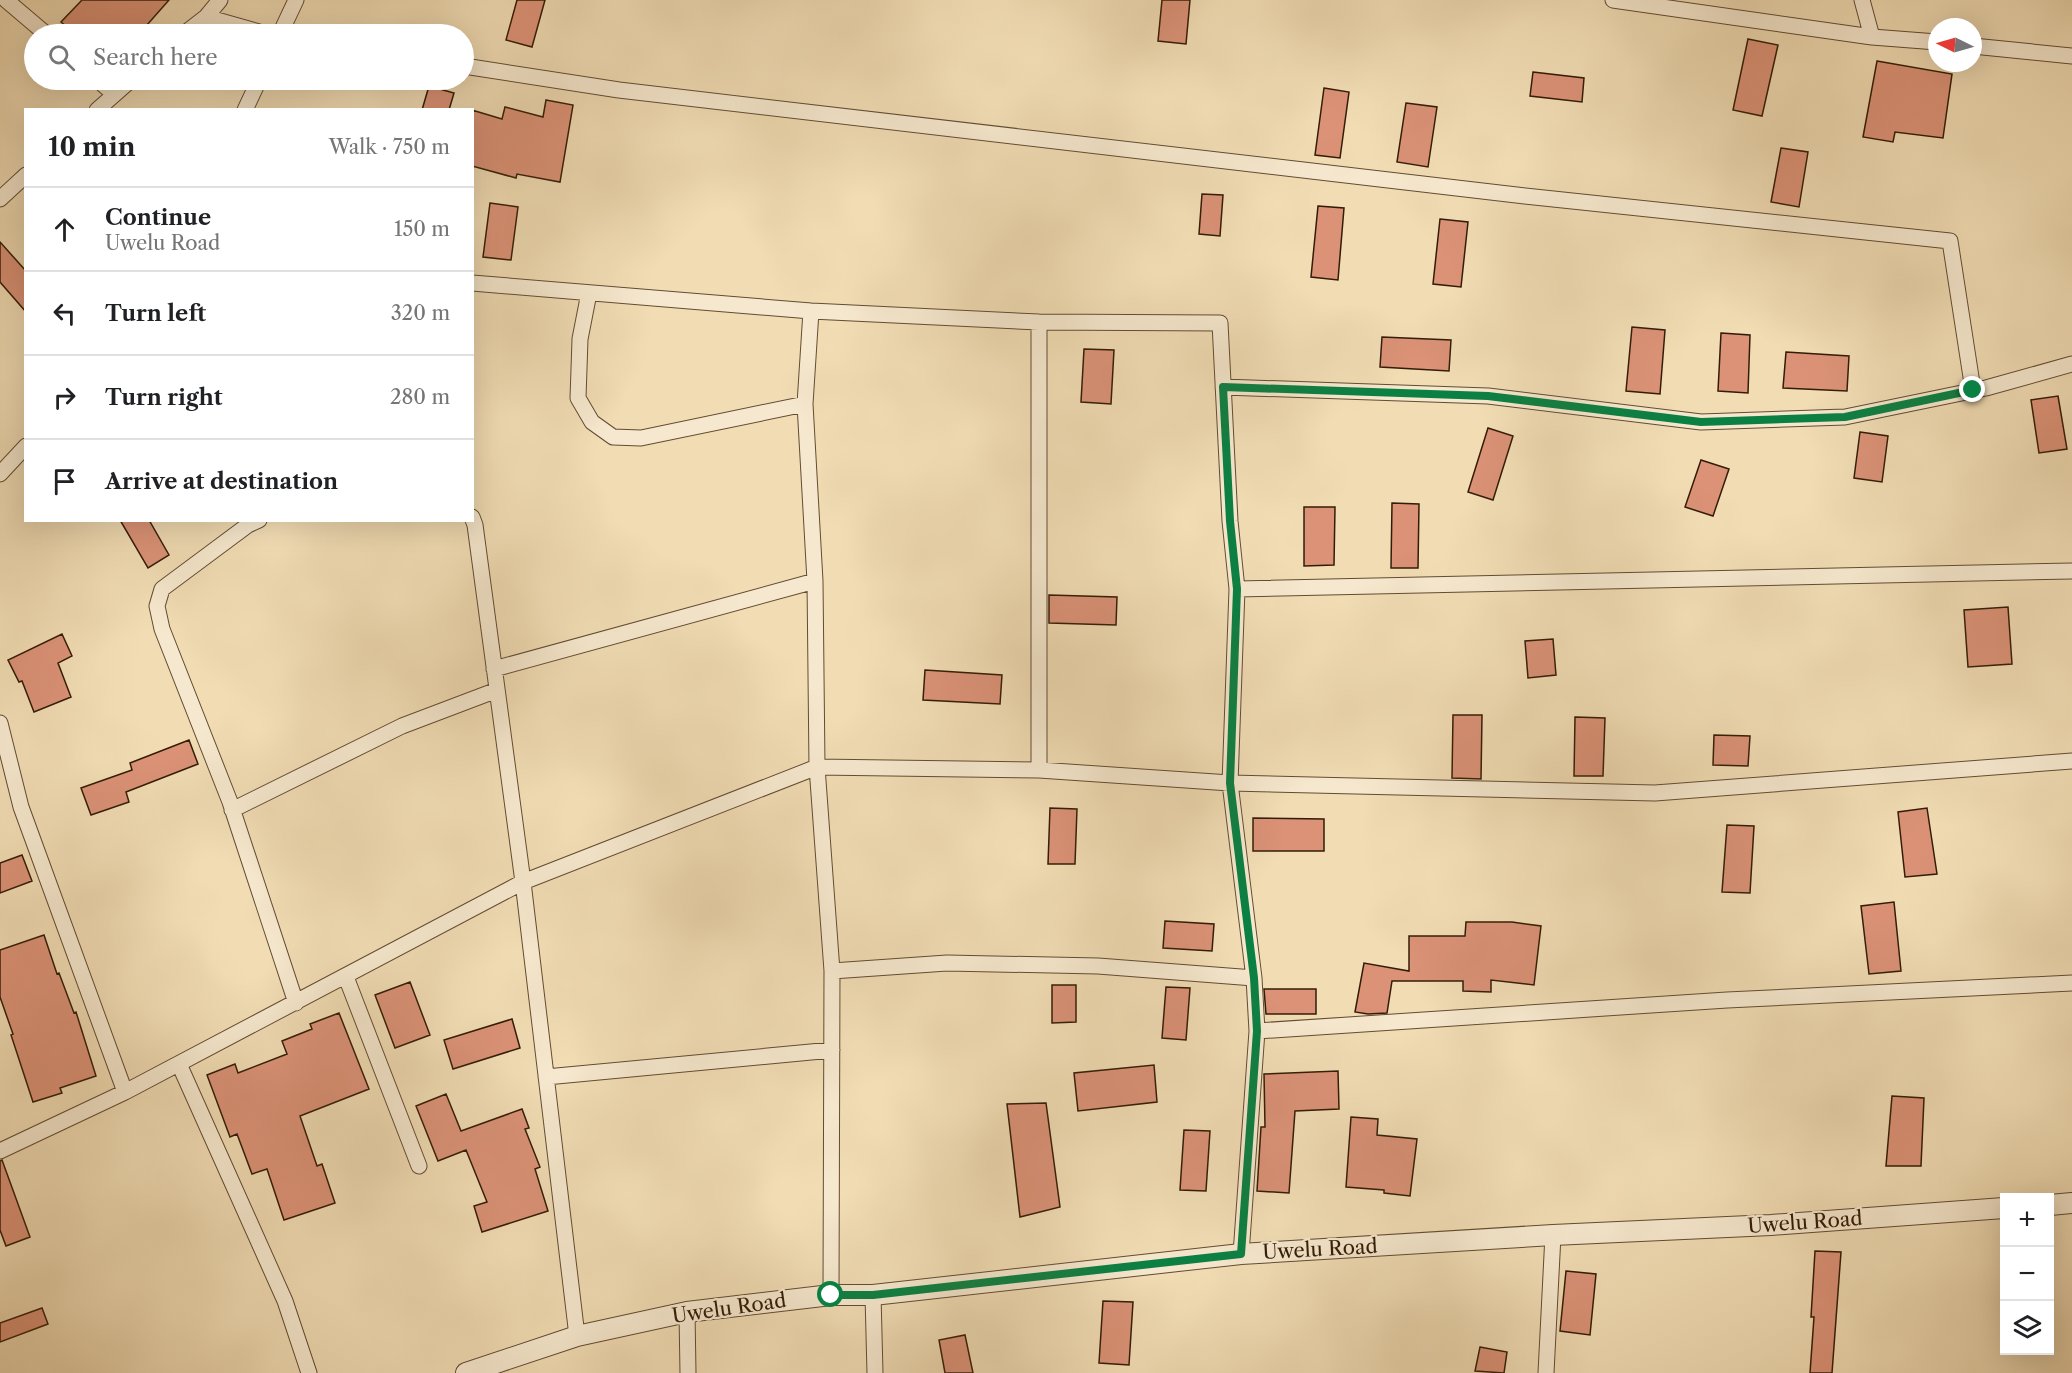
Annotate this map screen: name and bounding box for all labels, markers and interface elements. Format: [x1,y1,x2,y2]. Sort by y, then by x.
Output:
north arrow [1928,18,1982,72]
search box [24,24,474,90]
icon: search [45,41,78,74]
text: Search here [93,44,218,71]
text: 10 min [48,131,136,163]
text: Walk · 750 m [329,135,450,159]
text: Continue [105,204,211,231]
icon: ahead [48,213,81,246]
text: 150 m [394,217,450,241]
text: Uwelu Road [105,231,220,255]
icon: left [48,297,81,330]
text: Turn left [105,300,206,327]
text: 320 m [391,301,450,325]
route end [1959,376,1985,402]
icon: right [48,381,81,414]
text: Turn right [105,384,223,411]
text: 280 m [390,385,450,409]
icon: arrive [48,465,81,498]
text: Arrive at destination [105,468,338,495]
map controls [2000,1193,2054,1355]
button: + [2000,1193,2054,1247]
street label: Uwelu Road [1747,1206,1863,1238]
street label: Uwelu Road [1262,1234,1378,1264]
button: − [2000,1247,2054,1301]
route start [817,1281,843,1307]
street label: Uwelu Road [670,1288,788,1328]
button: layers [2000,1301,2054,1355]

